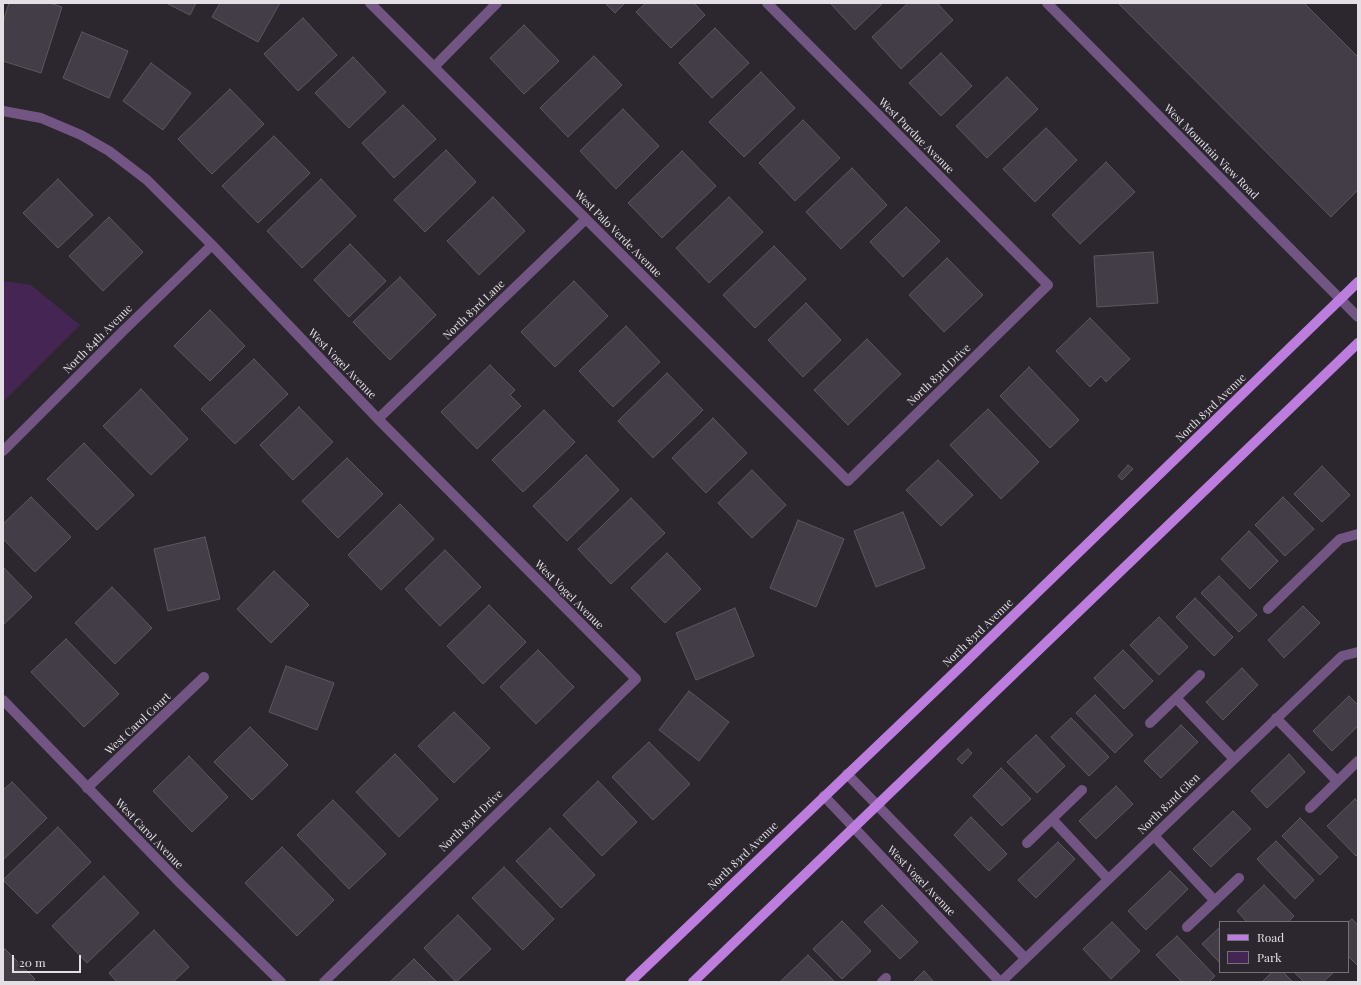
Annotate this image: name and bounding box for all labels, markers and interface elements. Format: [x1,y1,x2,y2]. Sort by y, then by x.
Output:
street label: West Purdue Avenue [876,96,956,176]
street label: West Mountain View Road [1161,102,1261,202]
street label: West Palo Verde Avenue [572,188,664,280]
street label: North 83rd Lane [441,277,507,343]
street label: North 84th Avenue [61,302,135,376]
street label: West Vogel Avenue [305,326,379,402]
street label: North 83rd Drive [905,341,973,409]
street label: North 83rd Avenue [1173,371,1249,445]
street label: West Vogel Avenue [532,558,606,632]
street label: North 83rd Avenue [940,596,1016,670]
street label: West Carol Court [103,690,173,758]
street label: North 82nd Glen [1135,771,1203,837]
street label: North 83rd Drive [437,787,505,855]
street label: West Carol Avenue [112,796,186,872]
street label: North 83rd Avenue [705,819,781,893]
street label: West Vogel Avenue [884,843,958,919]
legend [1219,921,1349,973]
text: Road [1257,929,1284,945]
scale bar [14,947,83,973]
text: Park [1257,949,1282,965]
text: 20 m [19,954,46,970]

